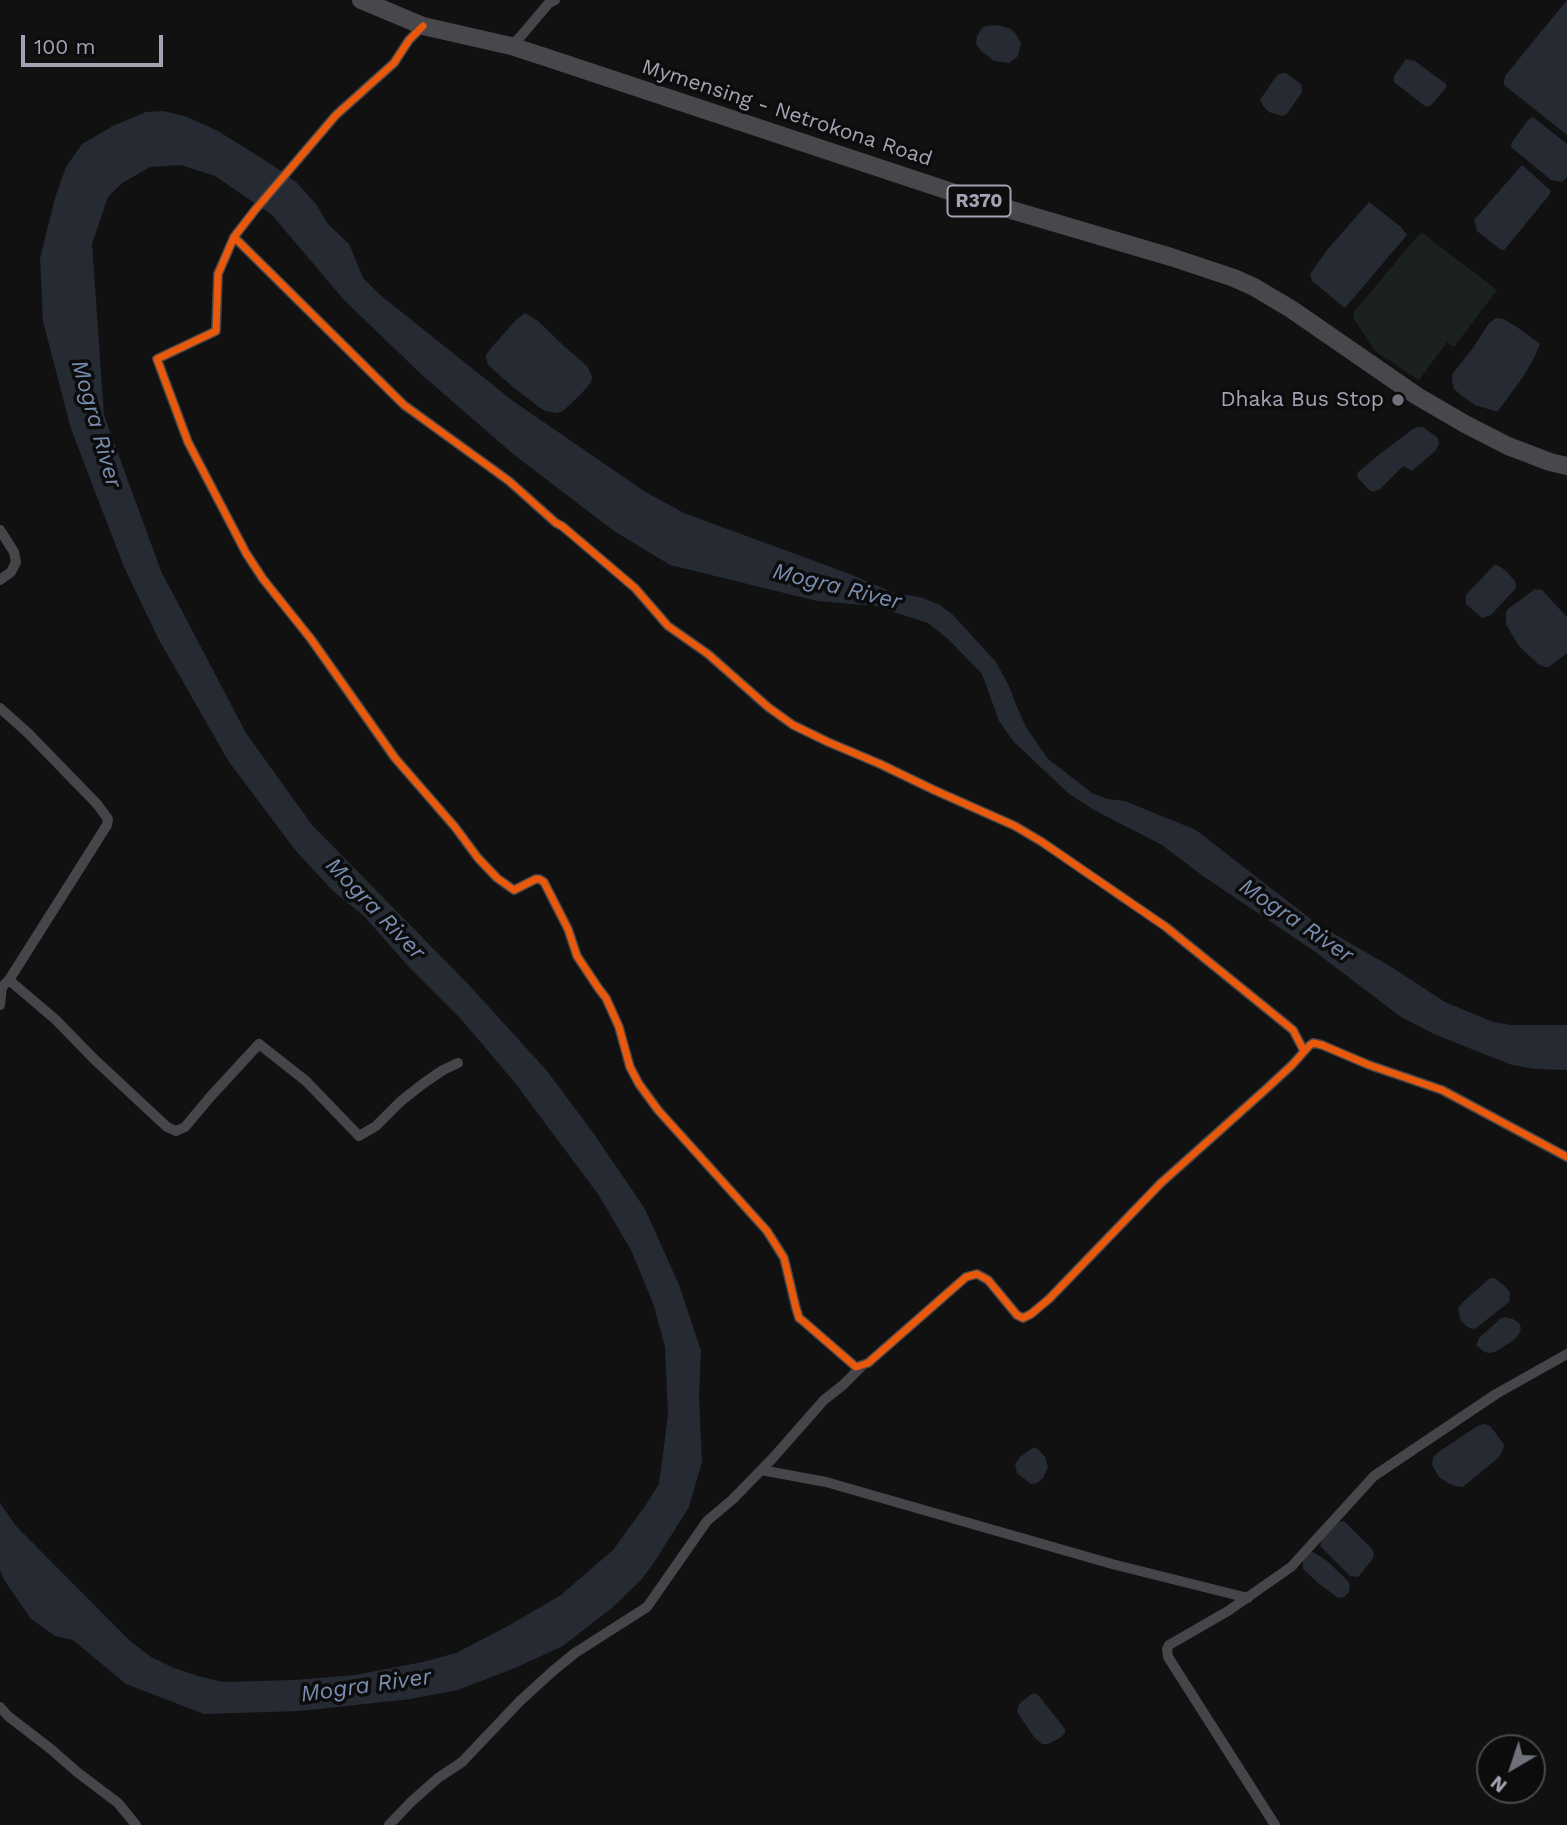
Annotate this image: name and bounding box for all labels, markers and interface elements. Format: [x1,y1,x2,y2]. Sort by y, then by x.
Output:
scale bar [24,21,166,65]
text: 100 m [34,34,96,59]
street label: Mymensing - Netrokona Road [639,54,935,172]
road number: R370 [948,186,1010,216]
water label: Mogra River [65,357,127,491]
place label: Dhaka Bus Stop [1220,387,1384,413]
marker: Dhaka Bus Stop [1390,392,1406,408]
water label: Mogra River [770,558,904,616]
water label: Mogra River [319,852,431,966]
water label: Mogra River [1234,873,1358,969]
water label: Mogra River [299,1663,433,1709]
north arrow [1476,1734,1546,1804]
text: N [1486,1771,1511,1798]

